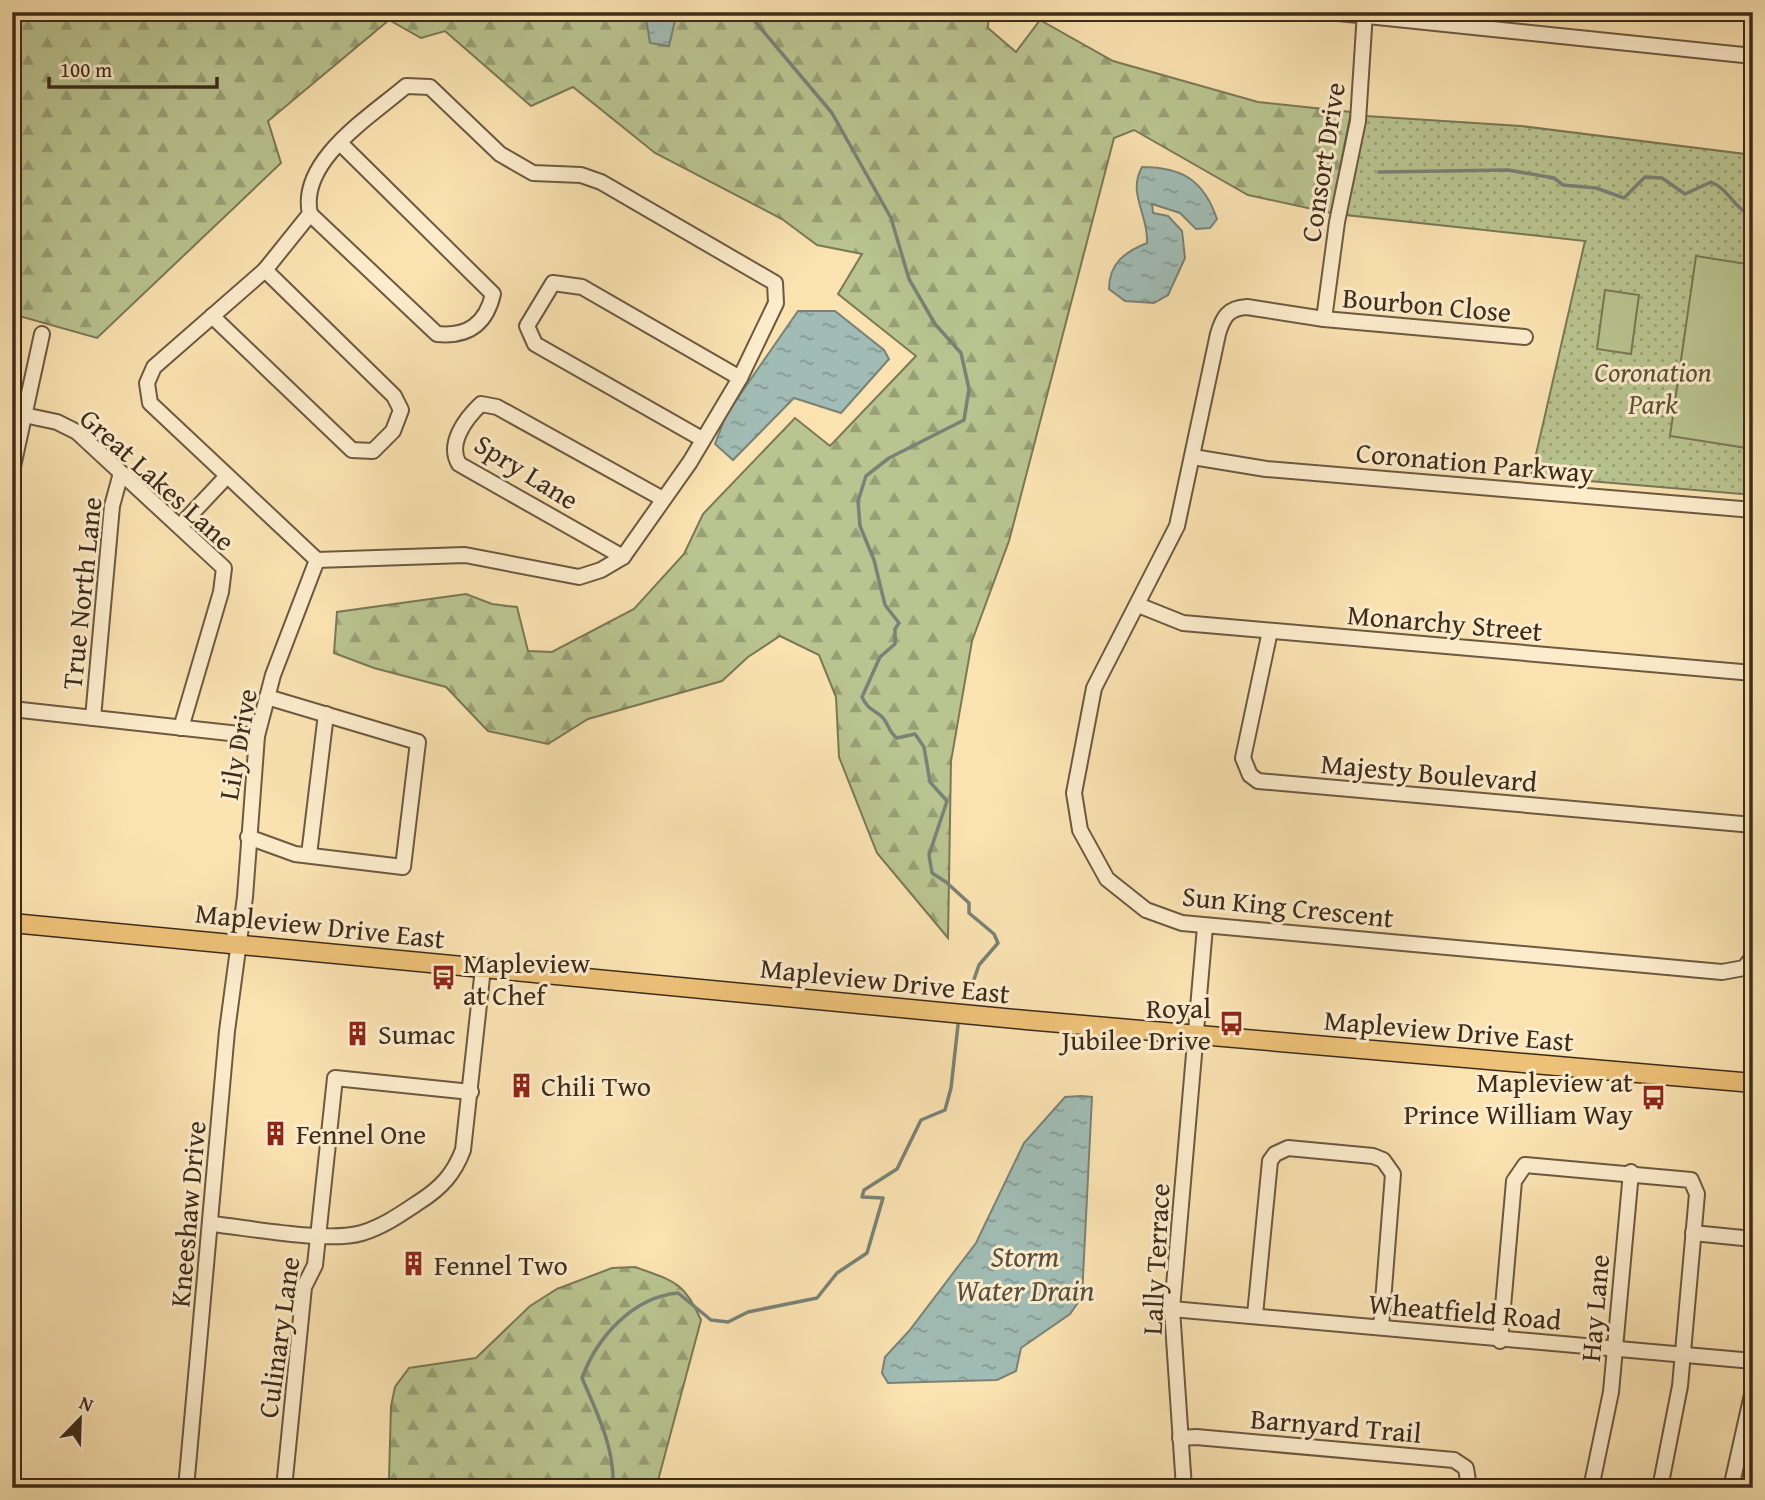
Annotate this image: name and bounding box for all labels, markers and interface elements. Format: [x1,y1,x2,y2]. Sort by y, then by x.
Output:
scale bar [49,46,217,90]
text: 100 m [60,54,112,85]
street label: Consort Drive [1289,79,1355,245]
street label: Bourbon Close [1341,276,1513,332]
park label: Coronation Park [1594,351,1712,424]
street label: Great Lakes Lane [71,398,245,560]
street label: Spry Lane [467,423,587,519]
street label: Coronation Parkway [1354,431,1596,493]
street label: True North Lane [51,495,111,691]
street label: Monarchy Street [1346,593,1545,651]
street label: Lily Drive [207,685,267,803]
street label: Majesty Boulevard [1319,742,1539,802]
street label: Sun King Crescent [1180,874,1396,938]
street label: Mapleview Drive East [193,892,447,959]
place label: Mapleview at Chef [463,942,590,1015]
street label: Mapleview Drive East [758,947,1012,1014]
bus stop icon: Mapleview at Chef [429,964,457,992]
place label: Royal Jubilee Drive [1059,987,1211,1060]
street label: Mapleview Drive East [1322,999,1576,1061]
bus stop icon: Royal Jubilee Drive [1217,1009,1245,1037]
place label: Sumac [378,1013,455,1054]
building icon: Sumac [344,1019,372,1047]
place label: Mapleview at Prince William Way [1404,1061,1633,1134]
place label: Chili Two [541,1065,651,1106]
building icon: Chili Two [507,1071,535,1099]
bus stop icon: Mapleview at Prince William Way [1639,1083,1667,1111]
place label: Fennel One [296,1113,426,1154]
street label: Kneeshaw Drive [158,1119,216,1309]
building icon: Fennel One [262,1119,290,1147]
street label: Lally Terrace [1131,1182,1179,1336]
water label: Storm Water Drain [956,1234,1094,1312]
place label: Fennel Two [434,1244,568,1285]
building icon: Fennel Two [400,1250,428,1278]
street label: Hay Lane [1569,1253,1619,1363]
street label: Culinary Lane [246,1254,310,1420]
street label: Wheatfield Road [1367,1282,1563,1340]
north arrow [46,1384,116,1454]
text: N [75,1388,98,1419]
street label: Barnyard Trail [1249,1397,1423,1453]

